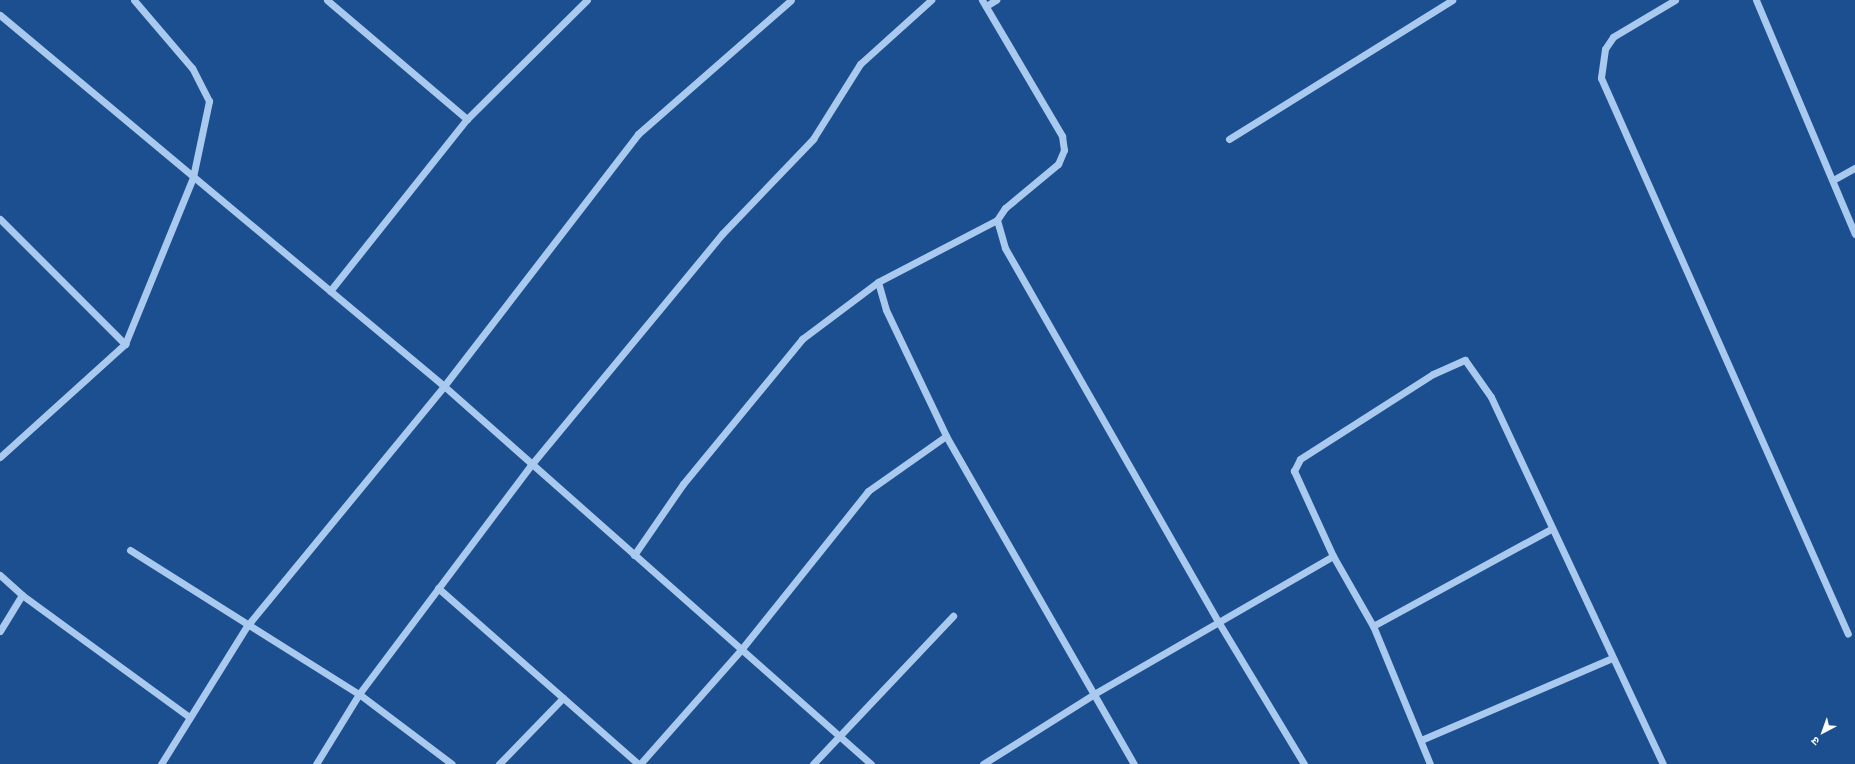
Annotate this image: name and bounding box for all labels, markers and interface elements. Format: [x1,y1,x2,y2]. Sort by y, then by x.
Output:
north arrow [1803,712,1843,752]
text: उ [1808,734,1822,748]

